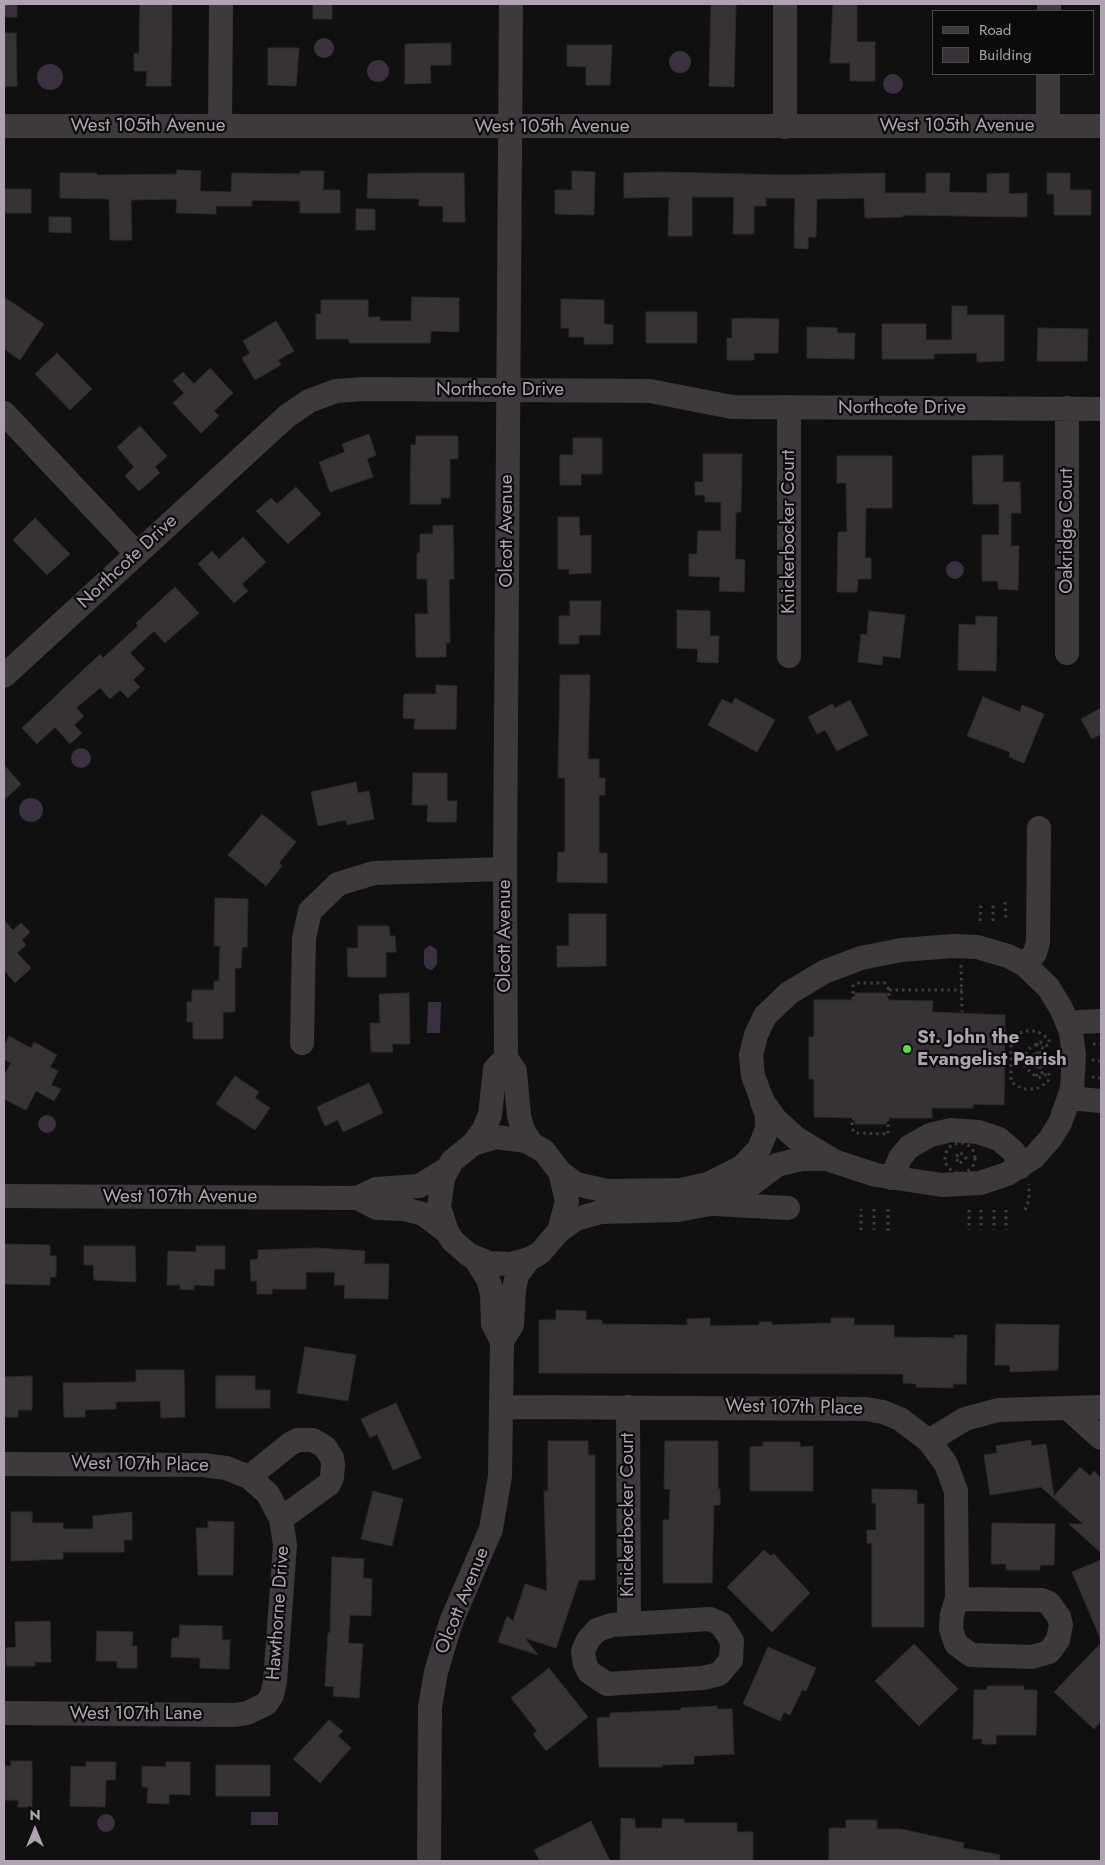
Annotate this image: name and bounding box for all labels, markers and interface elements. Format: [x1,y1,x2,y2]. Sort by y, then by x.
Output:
legend [932,10,1095,75]
text: Road [979,19,1011,41]
text: Building [979,44,1031,66]
street label: West 105th Avenue [70,115,226,137]
street label: West 105th Avenue [879,115,1035,137]
street label: West 105th Avenue [474,116,630,138]
street label: Northcote Drive [436,379,564,401]
street label: Northcote Drive [838,397,966,419]
street label: Knickerbocker Court [778,450,800,614]
street label: Oakridge Court [1056,468,1078,594]
street label: Olcott Avenue [496,475,518,587]
street label: Northcote Drive [73,510,183,614]
street label: Olcott Avenue [494,880,516,992]
place label: St. John the Evangelist Parish [917,1027,1067,1071]
marker: St. John the Evangelist Parish [901,1043,913,1055]
street label: West 107th Avenue [103,1186,257,1208]
street label: West 107th Place [725,1395,863,1421]
street label: Knickerbocker Court [617,1433,639,1597]
street label: West 107th Place [71,1452,209,1478]
street label: Olcott Avenue [431,1544,495,1658]
street label: Hawthorne Drive [263,1545,295,1681]
street label: West 107th Lane [70,1703,202,1725]
north arrow [10,1805,60,1855]
text: N [29,1805,41,1825]

